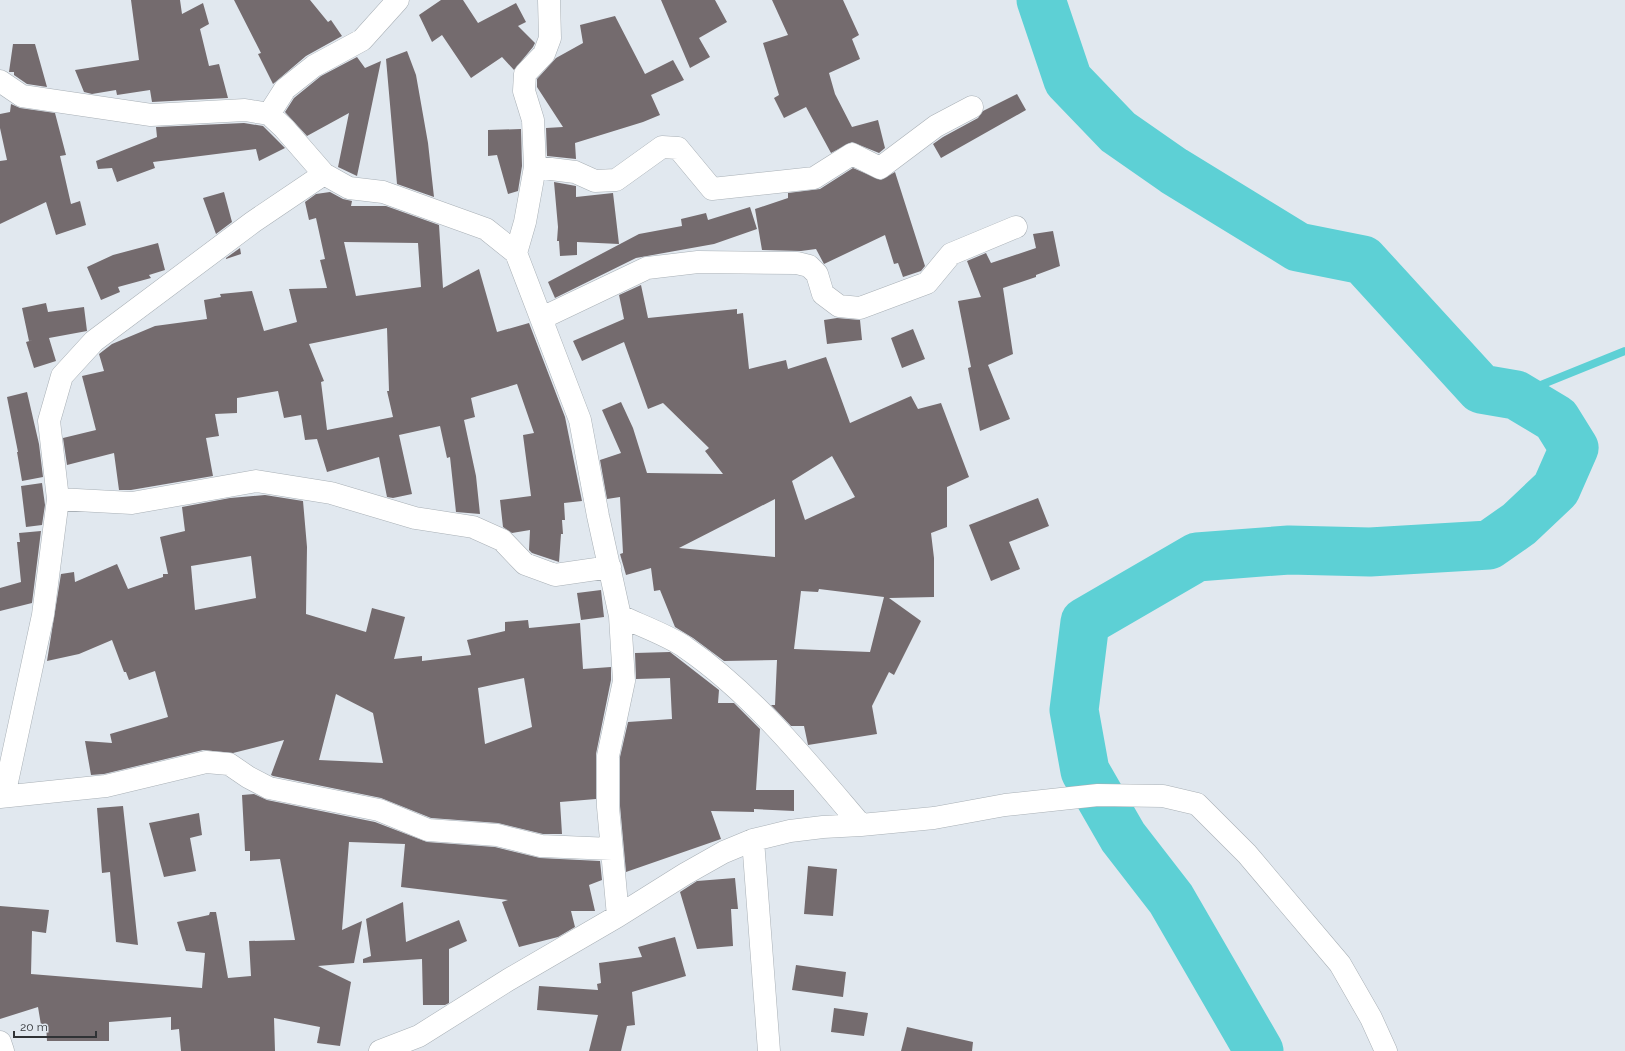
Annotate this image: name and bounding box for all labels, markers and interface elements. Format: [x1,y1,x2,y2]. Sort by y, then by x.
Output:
scale bar [14,1013,96,1039]
text: 20 m [20,1020,48,1034]

